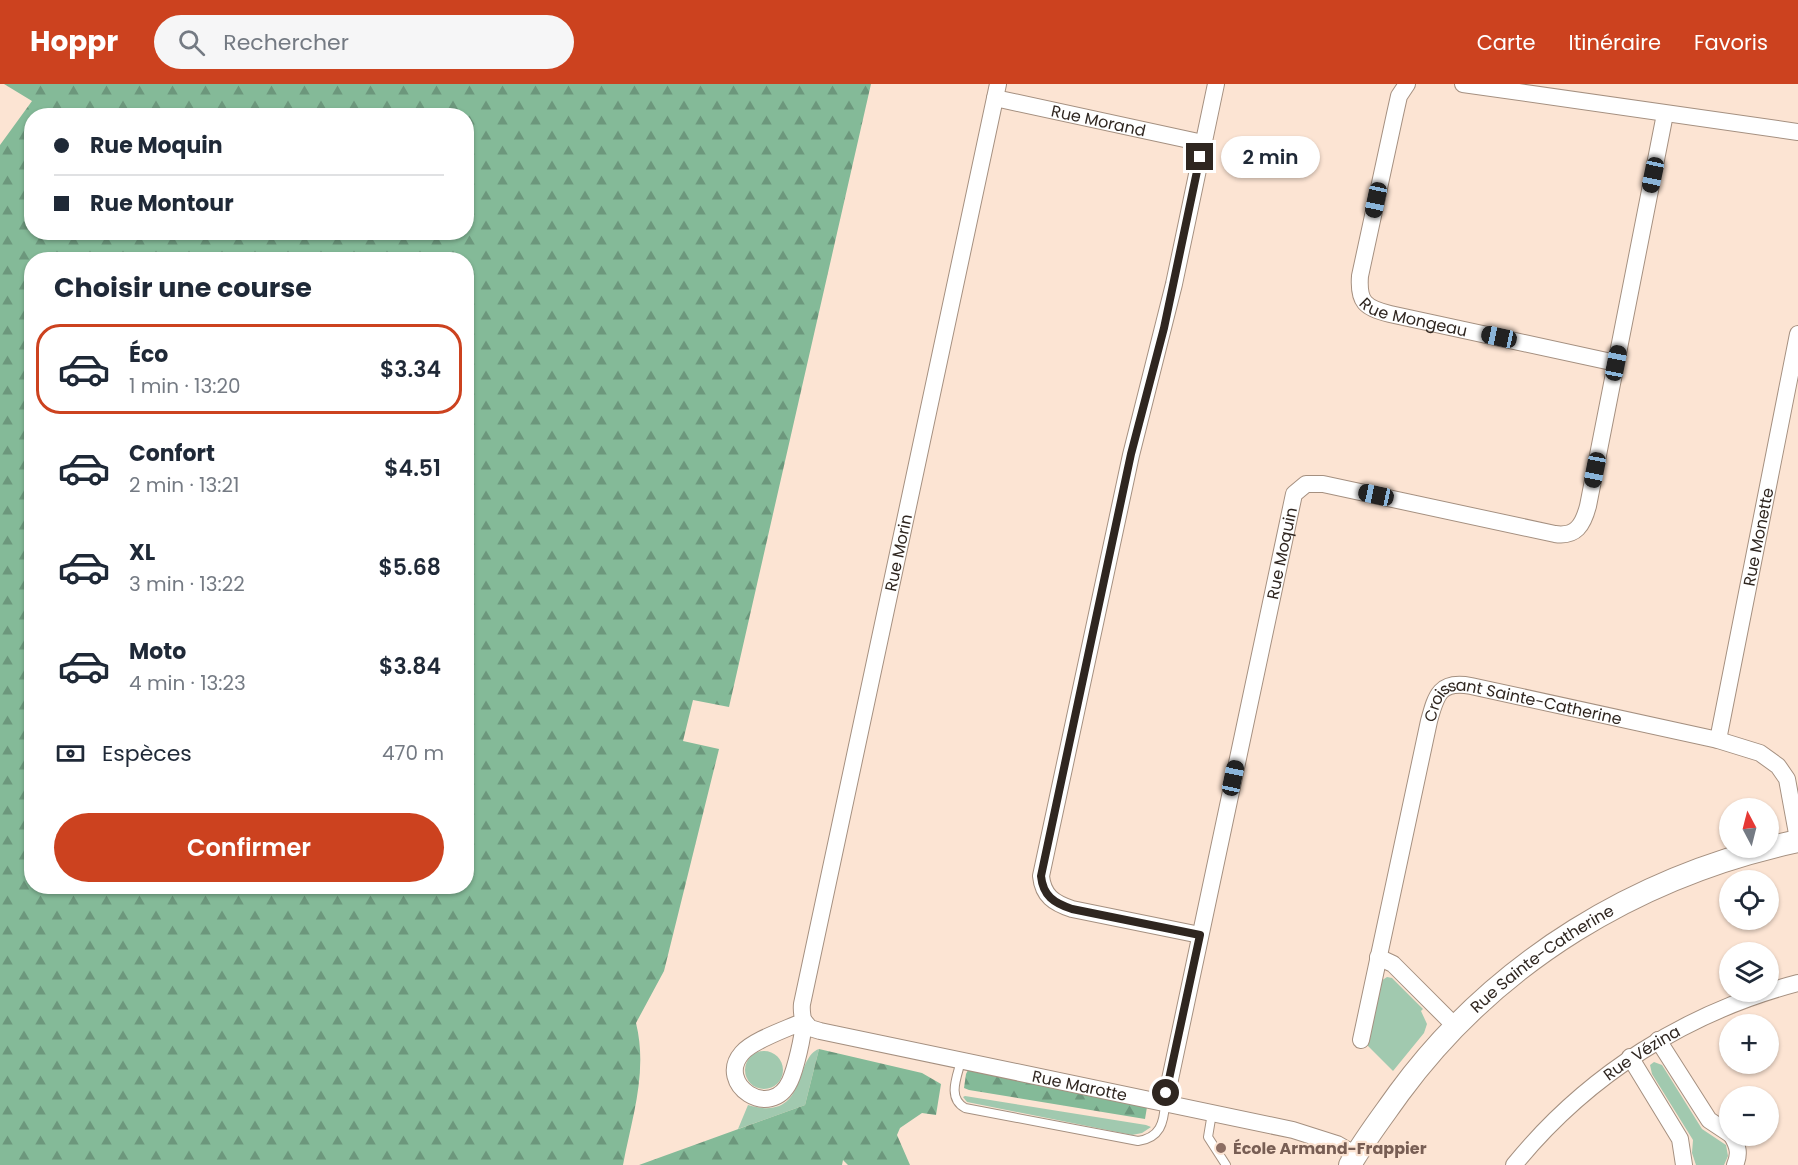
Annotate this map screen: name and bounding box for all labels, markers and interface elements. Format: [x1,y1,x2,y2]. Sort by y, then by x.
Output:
search box [154,15,574,69]
text: Hoppr [30,22,118,61]
icon: search [175,26,208,59]
text: Rechercher [223,27,349,58]
text: Carte [1477,28,1536,57]
text: Itinéraire [1569,28,1661,57]
text: Favoris [1694,28,1768,57]
street label: Rue Morand [1049,100,1148,142]
text: Rue Moquin [90,130,223,161]
callout: 2 min [1221,136,1320,178]
route end [1186,143,1213,170]
text: 2 min [1243,143,1298,171]
car [1640,156,1666,194]
car [1363,181,1389,219]
text: Rue Montour [90,188,234,219]
text: Choisir une course [54,269,312,306]
street label: Rue Mongeau [1354,292,1469,342]
car [1480,324,1518,350]
text: Éco [129,339,168,370]
icon: car [57,342,111,396]
car [1604,344,1628,382]
text: $3.34 [380,354,441,385]
text: 1 min · 13:20 [129,372,240,400]
text: Confort [129,438,215,469]
icon: car [57,441,111,495]
car [1583,451,1607,489]
text: $4.51 [384,453,441,484]
text: 2 min · 13:21 [129,471,239,499]
car [1357,482,1395,508]
street label: Rue Monette [1738,486,1779,588]
street label: Rue Moquin [1261,505,1303,601]
street label: Rue Morin [879,512,918,593]
text: XL [129,537,155,568]
icon: car [57,540,111,594]
text: $5.68 [378,552,441,583]
text: 3 min · 13:22 [129,570,245,598]
text: Moto [129,636,186,667]
icon: car [57,639,111,693]
text: $3.84 [379,651,441,682]
text: 4 min · 13:23 [129,669,246,697]
text: Croissant Sainte-Catherine [1418,673,1624,731]
street label: Croissant Sainte-Catherine [1418,711,1638,737]
icon: cash [54,737,87,770]
text: Espèces [102,738,192,769]
text: 470 m [382,739,444,767]
car [1220,759,1246,797]
north arrow [1719,798,1779,858]
map controls [1719,798,1779,1146]
button: Confirmer [54,813,444,882]
button: locate [1719,870,1779,930]
street label: Rue Sainte-Catherine [1465,899,1618,1018]
button: layers [1719,942,1779,1002]
button: + [1719,1014,1779,1074]
street label: Rue Vézina [1599,1020,1684,1086]
street label: Rue Marotte [1030,1065,1129,1107]
route start [1152,1079,1179,1106]
button: − [1719,1086,1779,1146]
place label: École Armand-Frappier [1233,1137,1427,1160]
marker: École Armand-Frappier [1214,1141,1228,1155]

